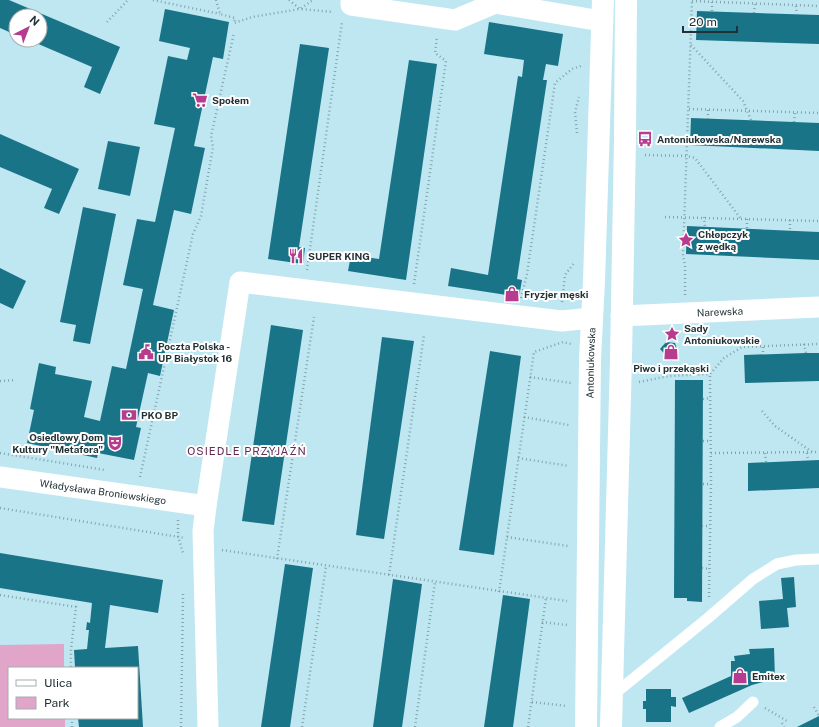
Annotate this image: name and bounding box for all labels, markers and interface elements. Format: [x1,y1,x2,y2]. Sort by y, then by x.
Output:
north arrow [8,8,48,48]
scale bar [683,8,737,34]
text: N [27,13,42,28]
text: 20 m [689,15,717,29]
supermarket icon: Społem [191,91,209,109]
place label: Społem [212,94,249,106]
bus stop icon: Antoniukowska/Narewska [636,130,654,148]
place label: Antoniukowska/Narewska [657,133,781,145]
place label: Chłopczyk z wędką [698,228,748,252]
place icon: Chłopczyk z wędką [677,231,695,249]
restaurant icon: SUPER KING [287,247,305,265]
place label: SUPER KING [308,250,370,262]
shop icon: Fryzjer męski [503,285,521,303]
place label: Fryzjer męski [524,288,589,300]
street label: Narewska [697,304,743,319]
place label: Sady Antoniukowskie [684,322,760,346]
place icon: Sady Antoniukowskie [663,325,681,343]
street label: Antoniukowska [584,327,598,399]
place label: Poczta Polska - UP Białystok 16 [158,340,232,364]
public building icon: Poczta Polska - UP Białystok 16 [137,343,155,361]
shop icon: Piwo i przekąski [662,343,680,361]
place label: Piwo i przekąski [633,362,709,374]
bank icon: PKO BP [120,406,138,424]
place label: PKO BP [141,409,179,421]
place label: Osiedlowy Dom Kultury "Metafora" [12,431,103,455]
theatre icon: Osiedlowy Dom Kultury "Metafora" [106,434,124,452]
district label: OSIEDLE PRZYJAŹŃ [187,444,307,457]
street label: Władysława Broniewskiego [39,477,167,506]
legend [8,667,138,719]
shop icon: Emitex [731,667,749,685]
place label: Emitex [752,670,785,682]
text: Ulica [44,676,72,690]
text: Park [44,696,70,710]

